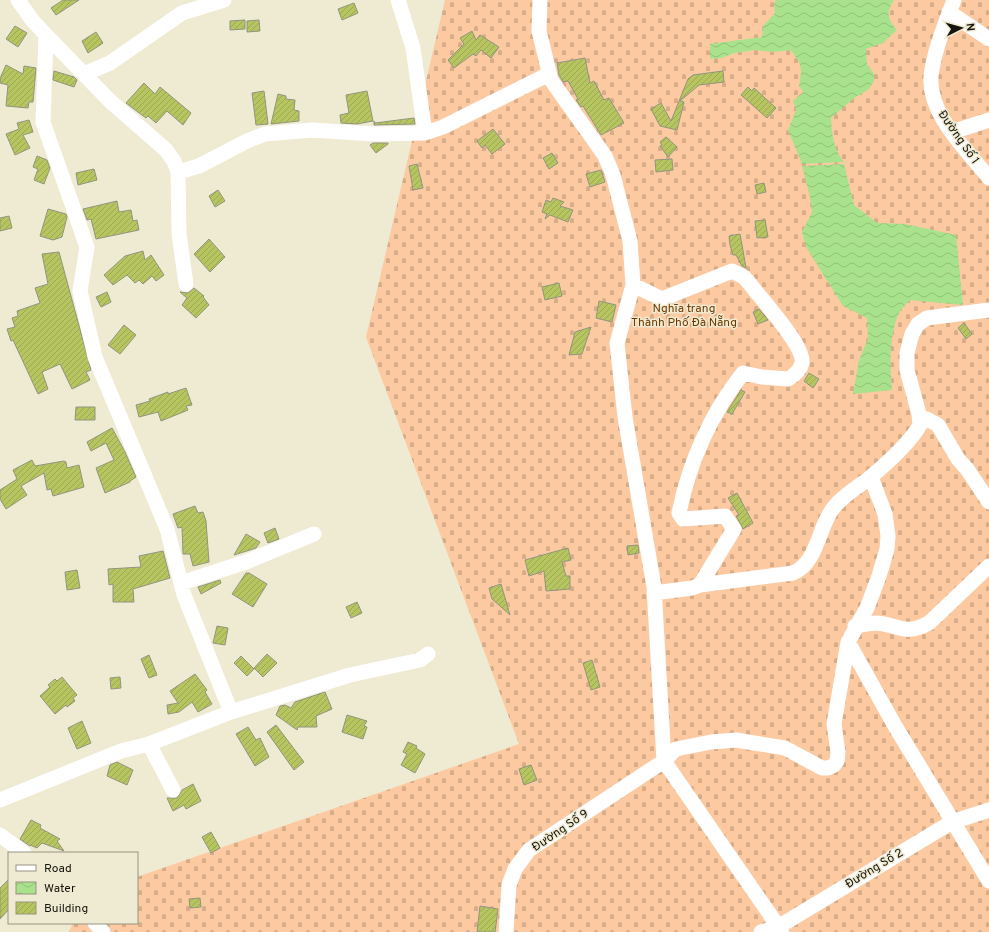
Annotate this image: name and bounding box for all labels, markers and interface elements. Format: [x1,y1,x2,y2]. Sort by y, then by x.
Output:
north arrow [941,8,981,48]
text: N [963,22,977,32]
street label: Đường Số 1 [934,108,983,168]
park label: Nghĩa trang Thành Phố Đà Nẵng [631,301,737,331]
street label: Đường Số 9 [529,806,592,856]
street label: Đường Số 2 [843,845,907,892]
legend [8,852,138,924]
text: Road [44,861,72,877]
text: Water [44,881,76,897]
text: Building [44,901,88,917]

